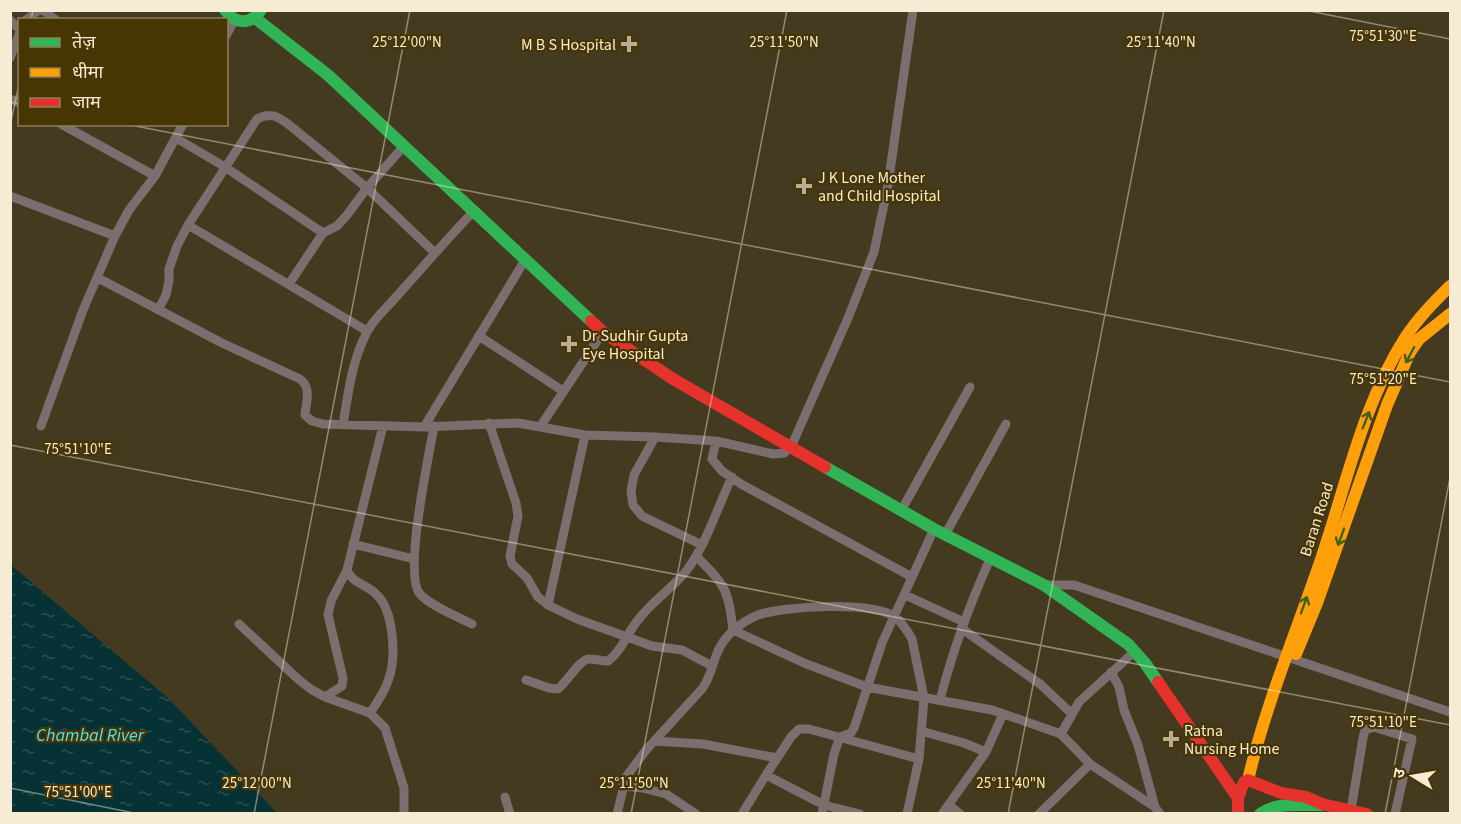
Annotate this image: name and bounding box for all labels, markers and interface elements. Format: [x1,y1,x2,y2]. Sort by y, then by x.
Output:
legend [18,18,228,126]
text: 75°51'30"E [1349,26,1417,47]
text: तेज़ [72,30,96,55]
text: 25°12'00"N [372,32,442,53]
text: 25°11'50"N [749,32,819,53]
text: 25°11'40"N [1126,32,1196,53]
place label: M B S Hospital [521,34,616,56]
marker: M B S Hospital [620,35,638,53]
text: धीमा [72,60,103,85]
text: जाम [72,90,102,115]
place label: J K Lone Mother and Child Hospital [818,167,941,207]
marker: J K Lone Mother and Child Hospital [795,177,813,195]
place label: Dr Sudhir Gupta Eye Hospital [582,325,688,365]
marker: Dr Sudhir Gupta Eye Hospital [560,335,578,353]
one-way arrow [1404,346,1416,363]
text: 75°51'20"E [1349,369,1417,390]
one-way arrow [1361,411,1372,430]
text: 75°51'10"E [44,439,112,460]
street label: Baran Road [1295,479,1339,559]
one-way arrow [1334,527,1345,546]
one-way arrow [1300,596,1311,615]
text: 75°51'10"E [1349,712,1417,733]
place label: Ratna Nursing Home [1184,720,1280,760]
water label: Chambal River [36,723,145,748]
marker: Ratna Nursing Home [1162,730,1180,748]
north arrow [1383,746,1443,806]
text: उ [1388,766,1411,780]
text: 25°12'00"N [222,773,292,794]
text: 25°11'50"N [599,773,669,794]
text: 25°11'40"N [976,773,1046,794]
text: 75°51'00"E [44,782,112,803]

